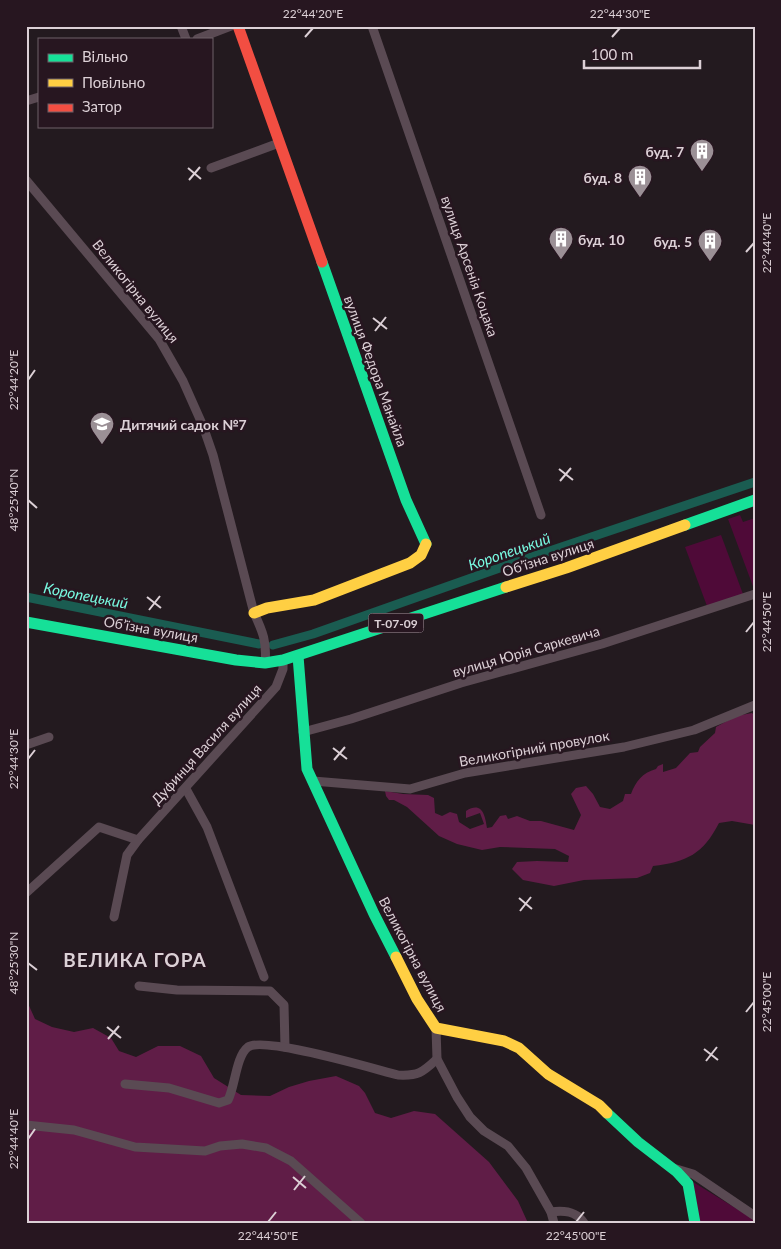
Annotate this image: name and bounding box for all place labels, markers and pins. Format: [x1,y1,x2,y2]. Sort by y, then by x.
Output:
building icon: буд. 7 [689,138,715,172]
place label: буд. 7 [646,143,684,160]
building icon: буд. 8 [627,164,653,198]
place label: буд. 8 [584,169,622,186]
building icon: буд. 10 [548,226,574,260]
building icon: буд. 5 [697,228,723,262]
place label: буд. 10 [578,231,625,248]
place label: буд. 5 [654,233,692,250]
school or university icon: Дитячий садок №7 [89,411,115,445]
place label: Дитячий садок №7 [120,416,247,433]

